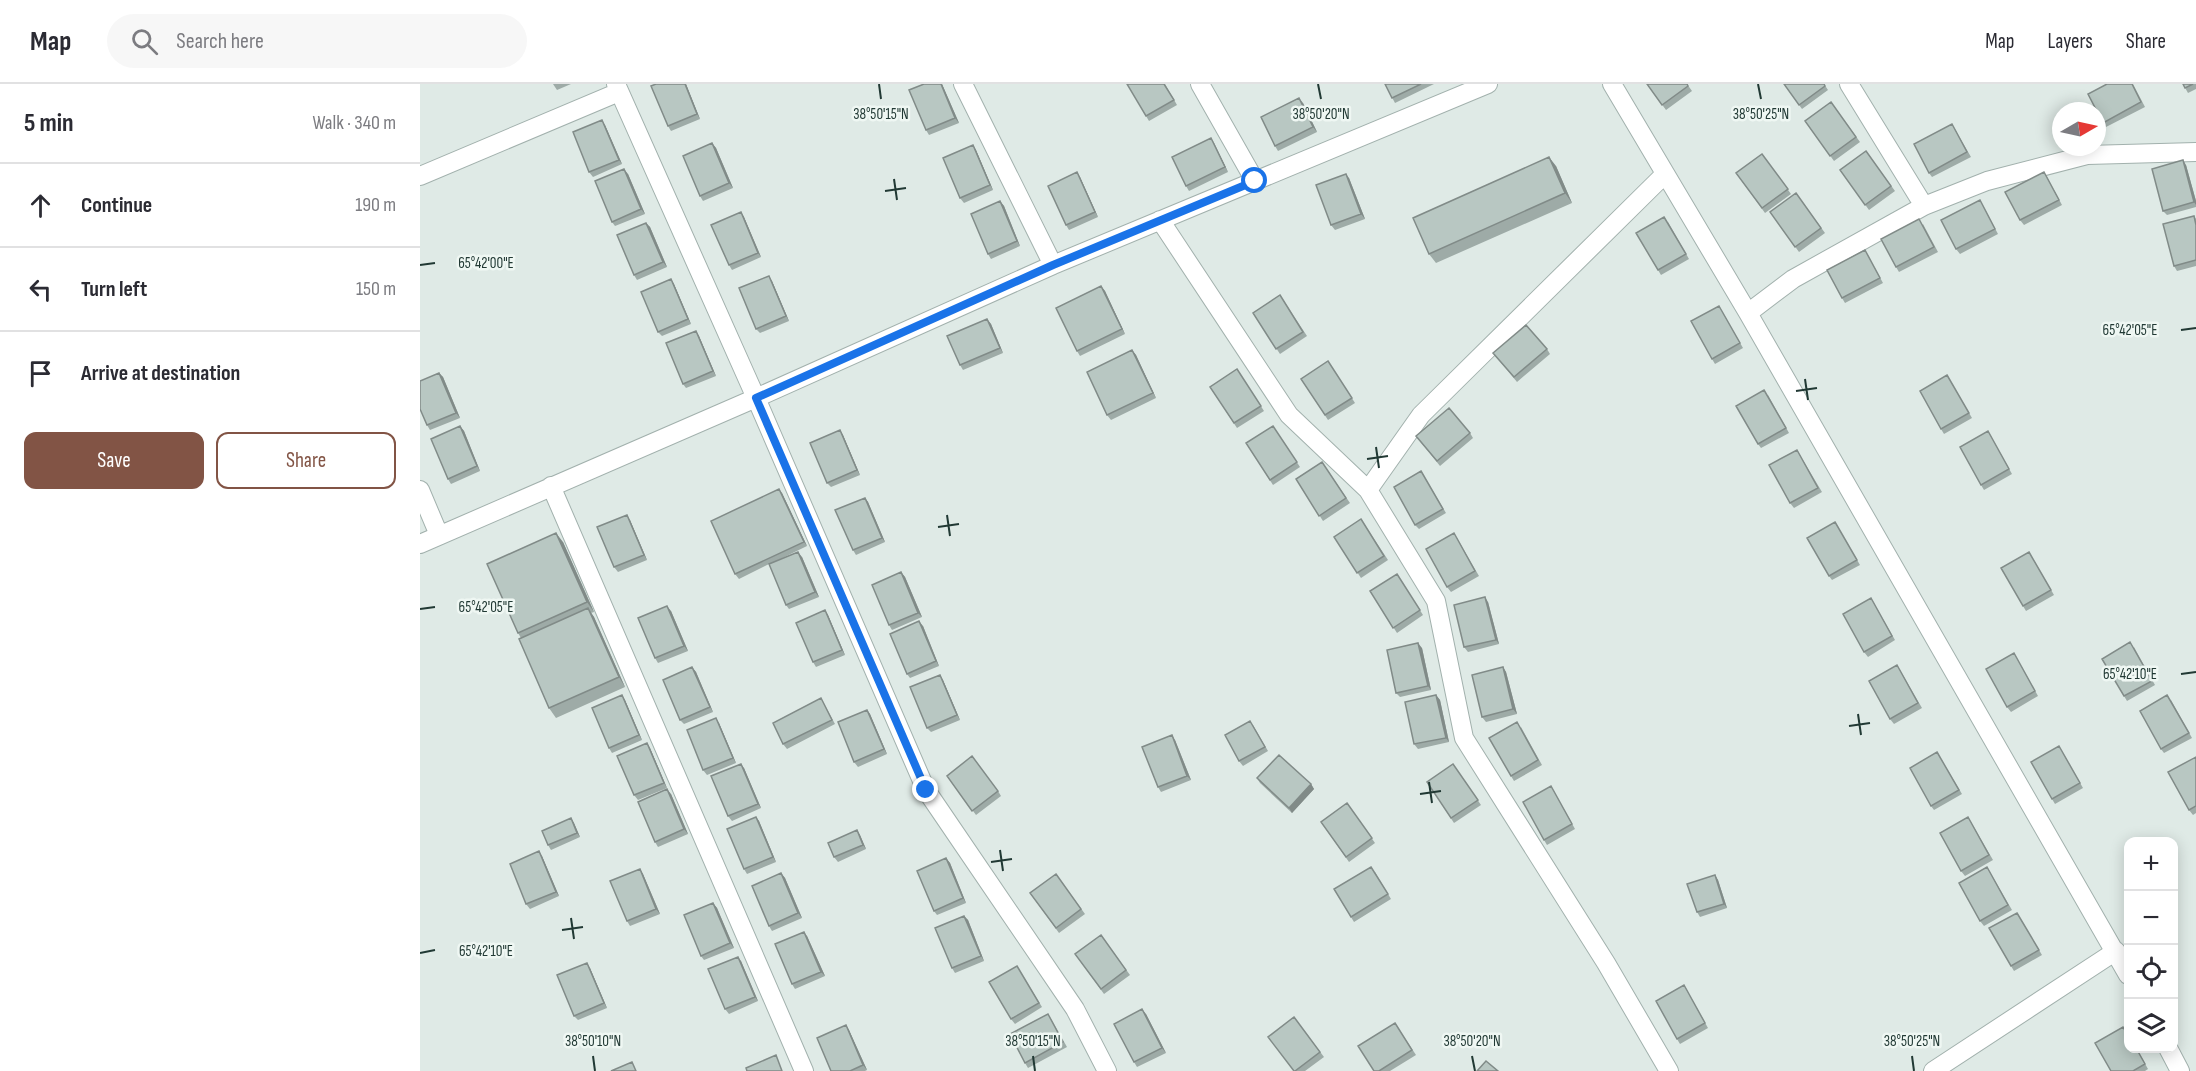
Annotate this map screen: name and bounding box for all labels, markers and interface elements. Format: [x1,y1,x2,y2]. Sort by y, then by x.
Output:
search box [107,14,527,68]
text: Map [30,25,71,58]
icon: search [128,25,161,58]
text: Search here [176,28,264,55]
text: Map [1985,29,2014,54]
text: Layers [2047,29,2093,54]
text: Share [2126,29,2166,54]
north arrow [2052,102,2106,156]
text: 38°50'15"N [853,105,909,124]
text: 38°50'20"N [1292,105,1350,124]
text: 38°50'25"N [1733,105,1789,124]
text: 5 min [24,108,74,139]
text: Walk · 340 m [312,111,396,135]
route start [1241,167,1267,193]
icon: ahead [24,189,57,222]
text: Continue [81,192,152,219]
text: 190 m [355,193,396,217]
text: 65°42'00"E [458,254,514,273]
icon: left [24,273,57,306]
text: Turn left [81,276,147,303]
text: 150 m [356,277,396,301]
text: 65°42'05"E [2103,321,2157,340]
icon: arrive [24,357,57,390]
text: Arrive at destination [81,360,240,387]
button: Save [24,432,204,489]
button: Share [216,432,396,489]
text: 65°42'05"E [459,598,513,617]
text: 65°42'10"E [2103,665,2157,684]
route end [912,776,938,802]
map controls [2124,837,2178,1053]
button: + [2124,837,2178,891]
button: − [2124,891,2178,945]
text: 65°42'10"E [459,942,513,961]
button: locate [2124,945,2178,999]
button: layers [2124,999,2178,1053]
text: 38°50'10"N [565,1032,621,1051]
text: 38°50'15"N [1005,1032,1061,1051]
text: 38°50'20"N [1443,1032,1501,1051]
text: 38°50'25"N [1884,1032,1940,1051]

